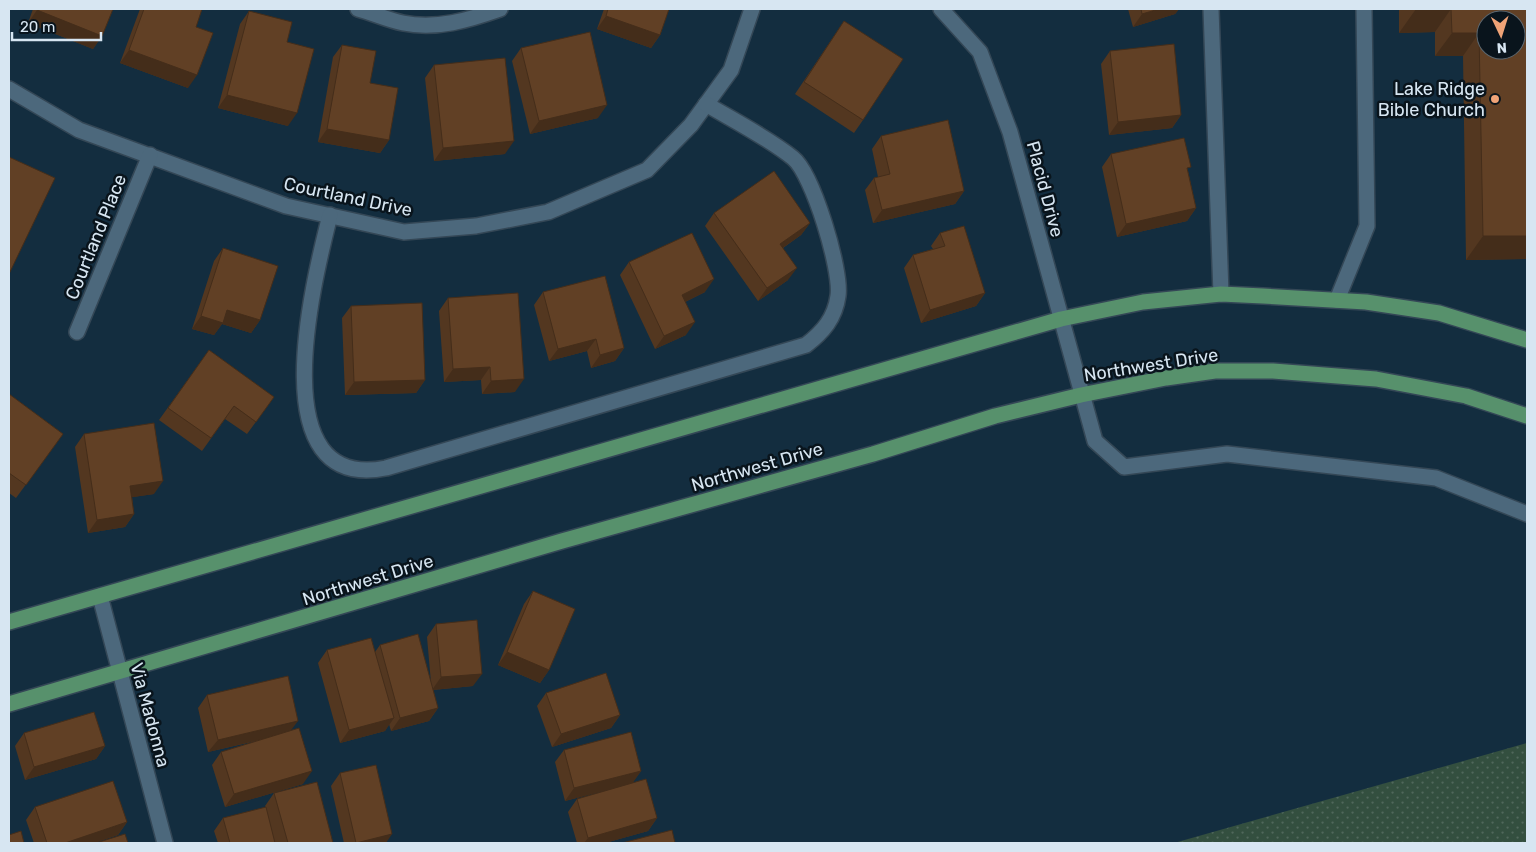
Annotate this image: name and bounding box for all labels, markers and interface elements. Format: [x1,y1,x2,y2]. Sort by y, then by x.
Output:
scale bar [12,10,101,42]
north arrow [1476,10,1526,60]
text: 20 m [20,18,55,36]
text: N [1496,39,1507,56]
place label: Lake Ridge Bible Church [1378,78,1485,121]
marker: Lake Ridge Bible Church [1489,93,1501,105]
street label: Placid Drive [1022,139,1068,239]
street label: Courtland Place [61,171,131,303]
street label: Courtland Drive [282,173,414,221]
street label: Northwest Drive [1082,344,1220,386]
street label: Northwest Drive [689,438,825,496]
street label: Northwest Drive [300,550,436,610]
street label: Via Madonna [125,660,175,770]

